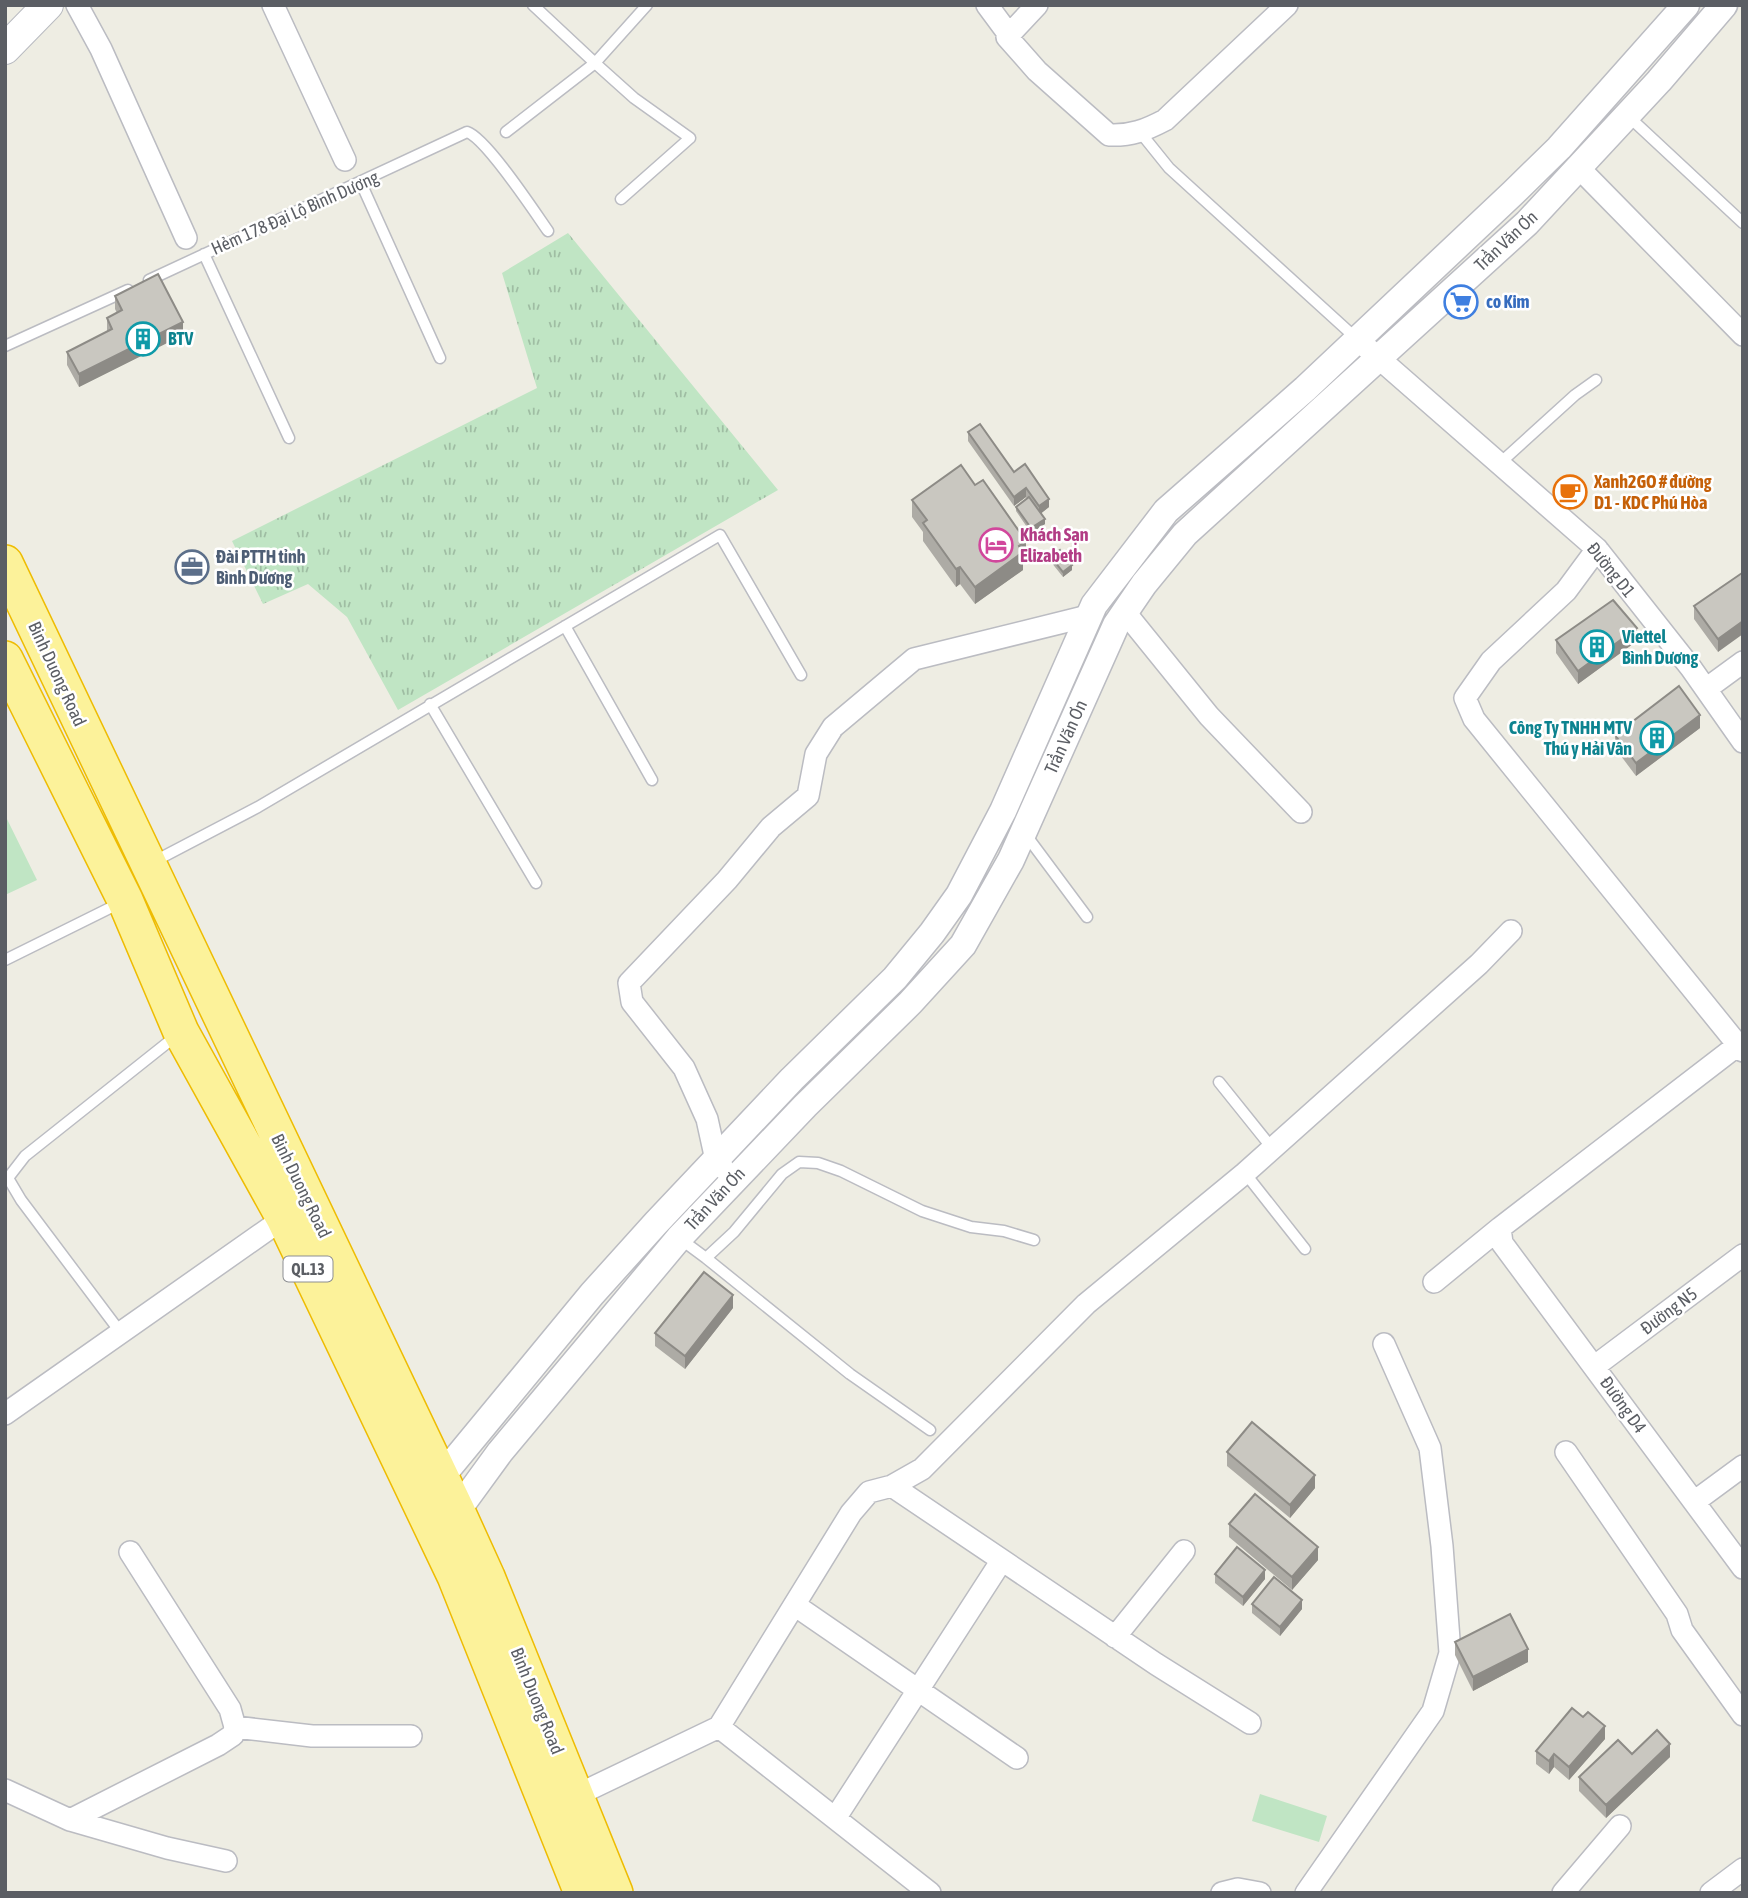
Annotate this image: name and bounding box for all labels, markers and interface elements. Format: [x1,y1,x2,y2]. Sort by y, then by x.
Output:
street label: Hẻm 178 Đại Lộ Bình Dương [208,166,382,259]
street label: Trần Văn Ơn [1469,205,1542,275]
supermarket icon: co Kim [1442,283,1480,321]
place label: co Kim [1486,291,1530,312]
building icon: BTV [124,320,162,358]
place label: BTV [168,328,193,349]
place label: Xanh2GO # đường D1 - KDC Phú Hòa [1593,471,1712,513]
cafe icon: Xanh2GO # đường D1 - KDC Phú Hòa [1551,473,1589,511]
place label: Khách Sạn Elizabeth [1020,524,1089,566]
hotel icon: Khách Sạn Elizabeth [977,526,1015,564]
street label: Đường D1 [1583,538,1640,601]
place label: Đài PTTH tỉnh Bình Dương [216,546,306,588]
office icon: Đài PTTH tỉnh Bình Dương [173,548,211,586]
street label: Binh Duong Road [24,618,91,729]
place label: Viettel Bình Dương [1621,626,1699,668]
building icon: Viettel Bình Dương [1578,628,1616,666]
street label: Trần Văn Ơn [1039,696,1091,777]
place label: Công Ty TNHH MTV Thú y Hải Vân [1509,717,1632,759]
building icon: Công Ty TNHH MTV Thú y Hải Vân [1638,719,1676,757]
street label: Binh Duong Road [267,1130,336,1241]
street label: Trần Văn Ơn [679,1162,749,1235]
road number: QL.13 [284,1256,332,1282]
street label: Đường N5 [1636,1283,1701,1339]
street label: Đường D4 [1596,1372,1651,1437]
street label: Binh Duong Road [507,1644,568,1757]

